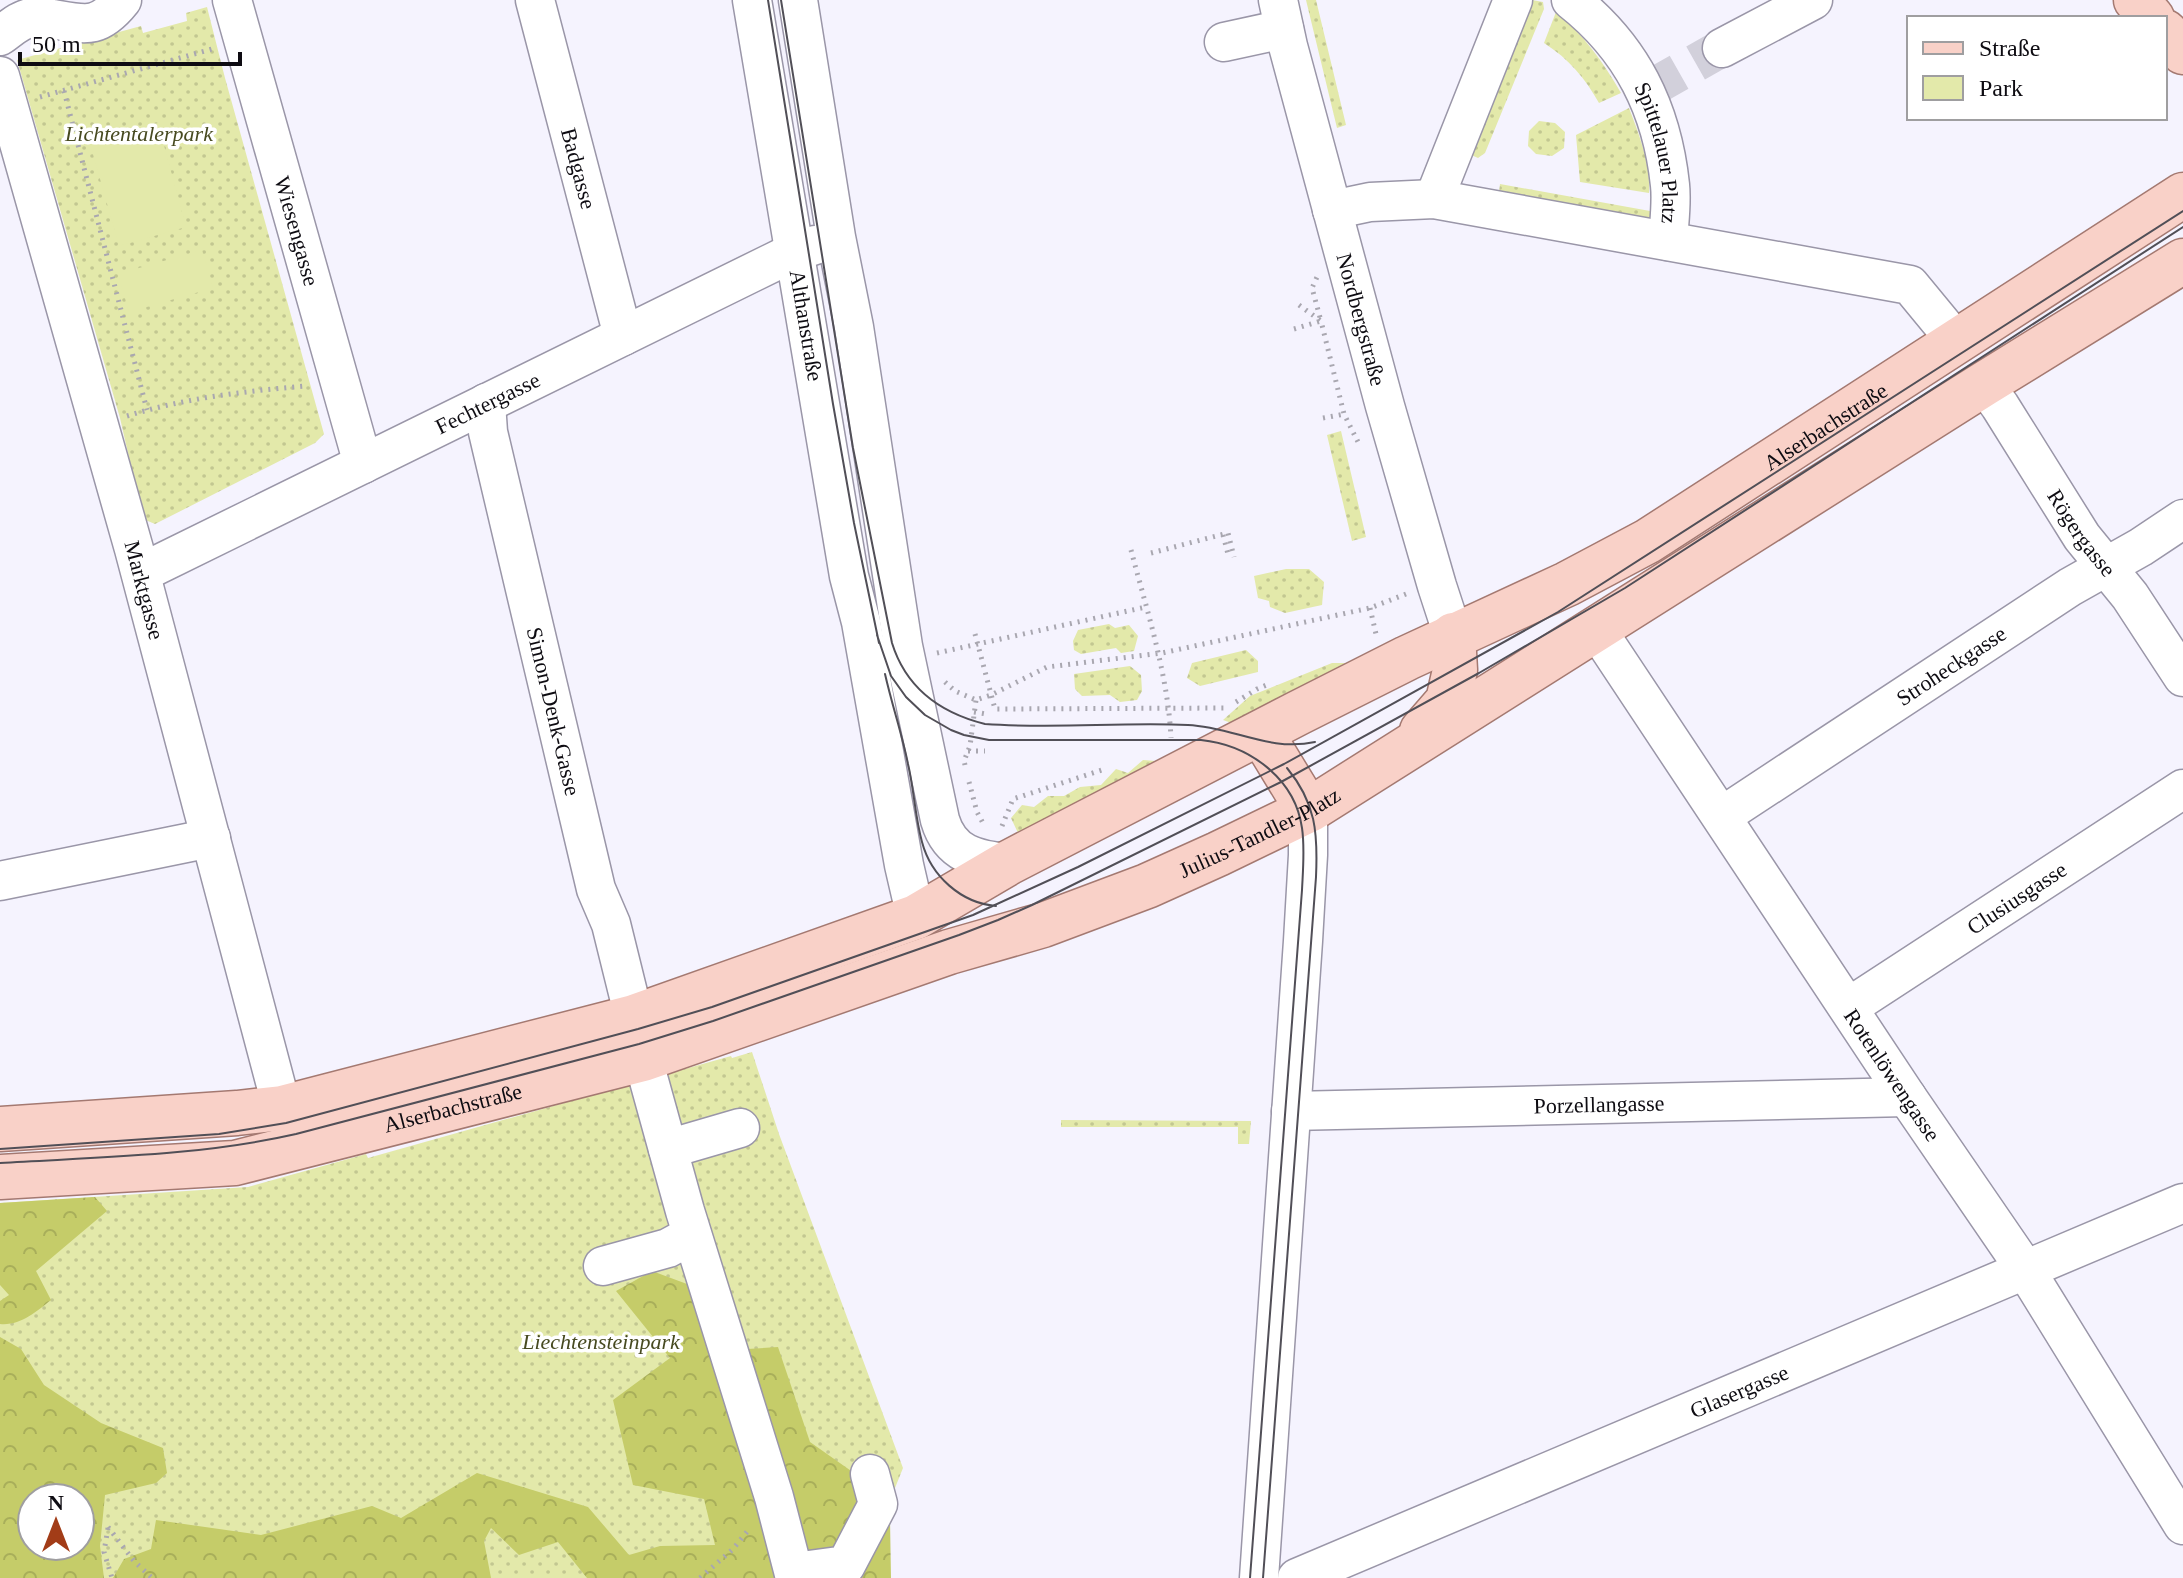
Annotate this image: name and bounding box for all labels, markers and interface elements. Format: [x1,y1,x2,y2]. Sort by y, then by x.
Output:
scale bar [20,16,240,66]
legend [1907,16,2167,120]
text: 50 m [32,31,81,57]
text: Straße [1979,35,2040,61]
text: Park [1979,75,2023,101]
street label: Spittelauer Platz [1630,78,1683,225]
park label: Lichtentalerpark [64,121,214,146]
street label: Badgasse [556,125,602,212]
street label: Wiesengasse [270,173,325,289]
street label: Nordbergstraße [1332,250,1391,388]
street label: Althanstraße [785,268,828,383]
street label: Fechtergasse [431,367,544,439]
street label: Alserbachstraße [1759,377,1892,475]
street label: Rögergasse [2043,484,2121,581]
street label: Marktgasse [120,538,170,642]
street label: Stroheckgasse [1891,620,2010,710]
street label: Simon-Denk-Gasse [522,624,586,798]
street label: Julius-Tandler-Platz [1175,781,1345,883]
street label: Clusiusgasse [1962,856,2071,939]
street label: Rotenlöwengasse [1839,1004,1946,1146]
street label: Alserbachstraße [381,1078,524,1137]
street label: Porzellangasse [1533,1090,1665,1118]
park label: Liechtensteinpark [521,1329,681,1354]
street label: Glasergasse [1686,1359,1792,1423]
north arrow [16,1482,96,1562]
text: N [48,1490,64,1515]

